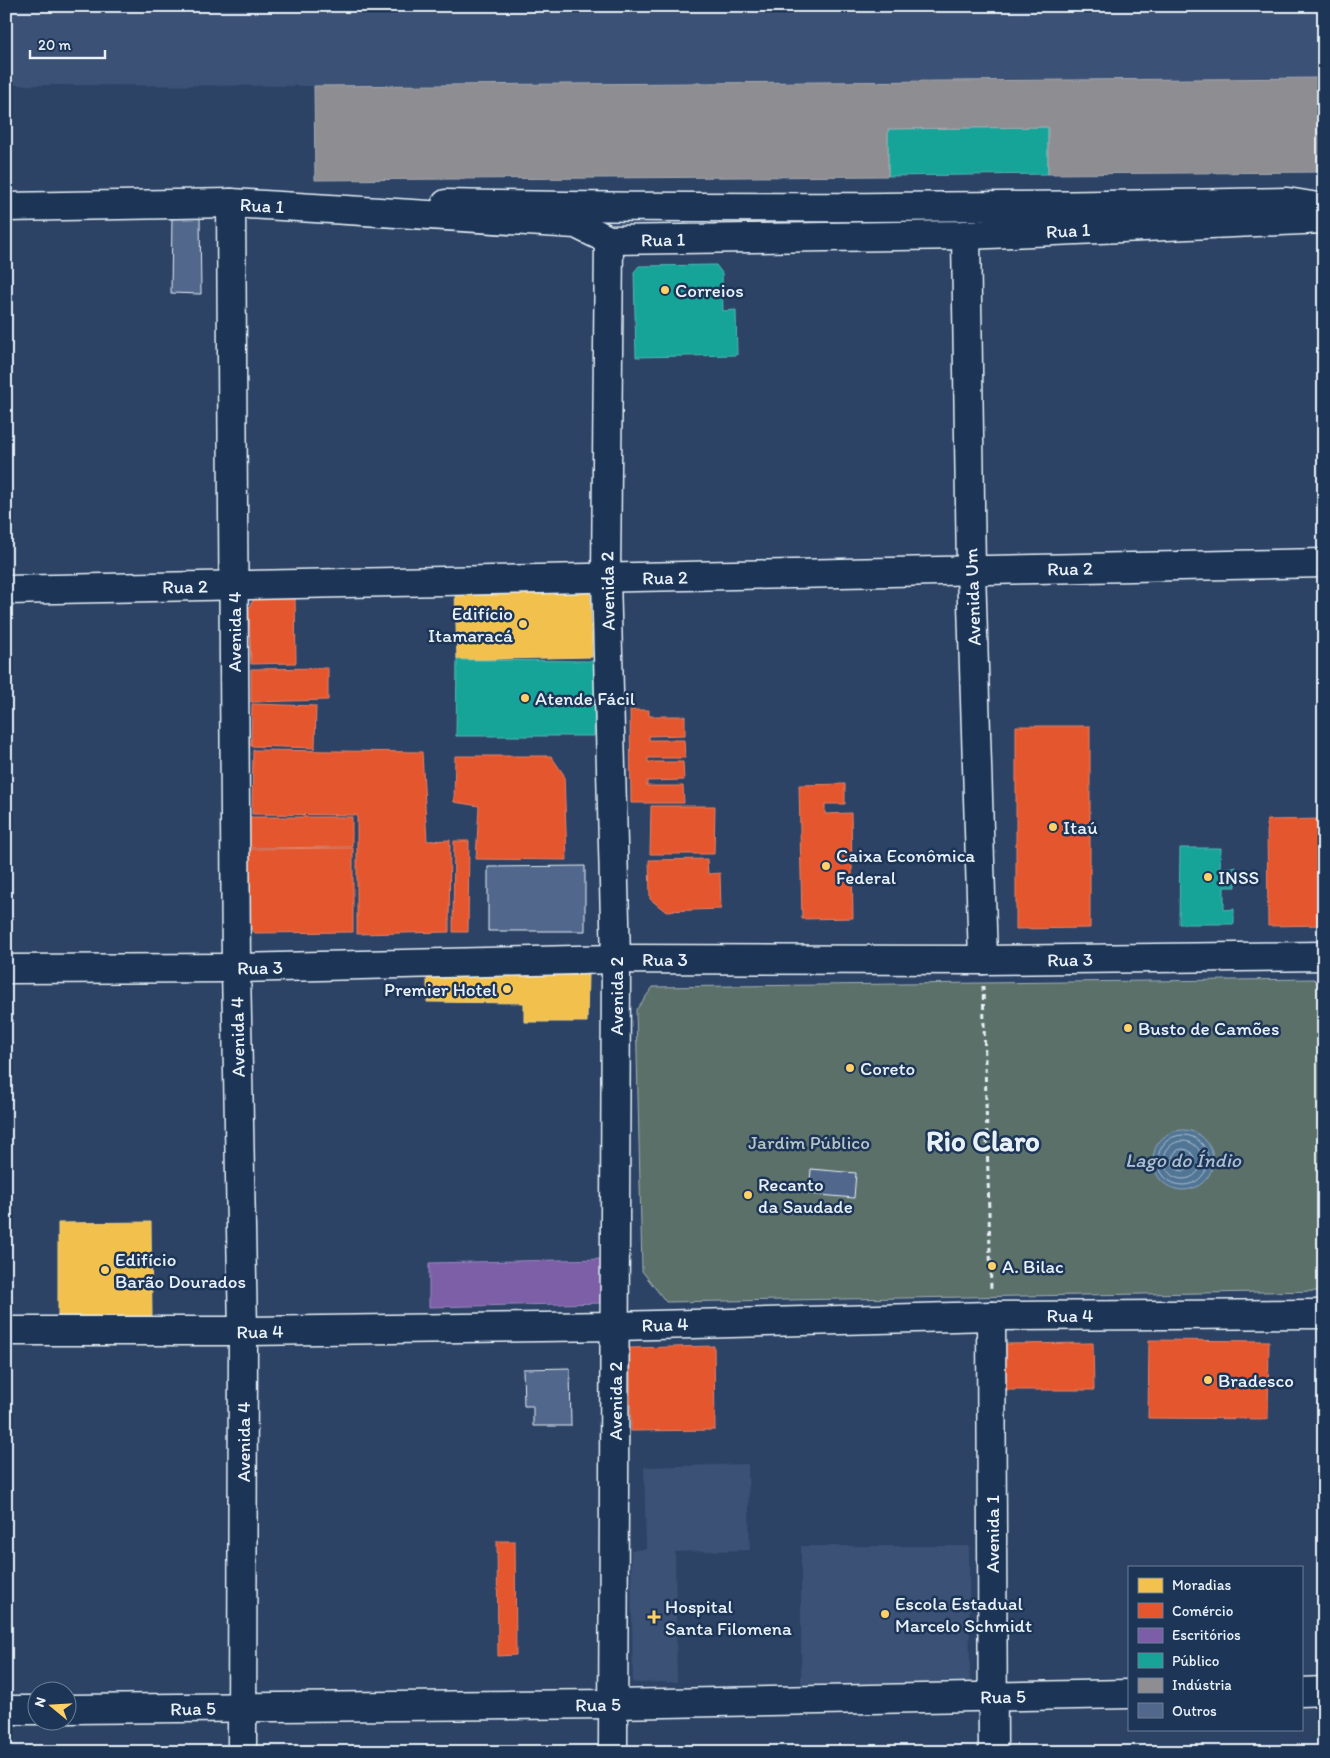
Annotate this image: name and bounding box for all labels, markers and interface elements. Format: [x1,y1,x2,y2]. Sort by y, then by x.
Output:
scale bar [30,28,105,60]
text: 20 m [38,36,72,54]
street label: Rua 1 [239,193,285,218]
street label: Rua 1 [1045,218,1091,243]
street label: Rua 1 [641,228,686,251]
place label: Correios [675,279,744,302]
marker: Correios [659,284,671,296]
street label: Avenida Um [959,548,986,646]
street label: Avenida 2 [595,551,620,631]
street label: Rua 2 [1047,557,1093,580]
street label: Rua 2 [642,566,688,589]
street label: Rua 2 [162,575,208,598]
street label: Avenida 4 [223,592,246,672]
place label: Edifício Itamaracá [428,602,513,647]
marker: Edifício Itamaracá [517,618,529,630]
place label: Atende Fácil [535,687,636,710]
marker: Atende Fácil [519,692,531,704]
place label: Itaú [1063,816,1098,839]
marker: Itaú [1047,821,1059,833]
place label: Caixa Econômica Federal [836,844,975,889]
marker: Caixa Econômica Federal [820,860,832,872]
place label: INSS [1218,866,1259,889]
marker: INSS [1202,871,1214,883]
street label: Rua 3 [642,948,688,971]
street label: Rua 3 [1047,948,1093,971]
street label: Rua 3 [237,956,283,979]
street label: Avenida 2 [605,956,628,1036]
place label: Premier Hotel [384,978,498,1001]
marker: Premier Hotel [501,983,513,995]
street label: Avenida 4 [225,996,250,1078]
place label: Busto de Camões [1138,1017,1279,1040]
marker: Busto de Camões [1122,1022,1134,1034]
place label: Coreto [860,1057,915,1080]
marker: Coreto [844,1062,856,1074]
district label: Rio Claro [926,1123,1040,1158]
park label: Jardim Público [748,1131,870,1154]
water label: Lago do Índio [1125,1148,1242,1172]
place label: Recanto da Saudade [758,1173,853,1218]
marker: Recanto da Saudade [742,1189,754,1201]
place label: Edifício Barão Dourados [115,1248,246,1293]
place label: A. Bilac [1002,1255,1064,1278]
marker: A. Bilac [986,1260,998,1272]
marker: Edifício Barão Dourados [99,1264,111,1276]
street label: Rua 4 [1046,1304,1094,1327]
street label: Rua 4 [641,1312,689,1337]
street label: Rua 4 [236,1320,284,1343]
street label: Avenida 2 [604,1361,627,1441]
place label: Bradesco [1218,1369,1294,1392]
marker: Bradesco [1202,1374,1214,1386]
street label: Avenida 4 [232,1402,255,1482]
street label: Avenida 1 [981,1495,1004,1573]
legend [1128,1566,1302,1730]
text: Moradias [1172,1576,1231,1594]
place label: Escola Estadual Marcelo Schmidt [895,1592,1032,1637]
place label: Hospital Santa Filomena [665,1595,792,1640]
text: Comércio [1172,1602,1233,1620]
marker: Escola Estadual Marcelo Schmidt [879,1608,891,1620]
marker: Hospital Santa Filomena [647,1610,661,1624]
text: Escritórios [1172,1626,1241,1644]
text: Público [1172,1652,1219,1670]
text: Indústria [1172,1676,1232,1694]
north arrow [28,1680,78,1730]
street label: Rua 5 [980,1685,1026,1708]
street label: Rua 5 [575,1693,621,1716]
text: N [31,1695,50,1709]
street label: Rua 5 [170,1697,216,1720]
text: Outros [1172,1702,1217,1720]

